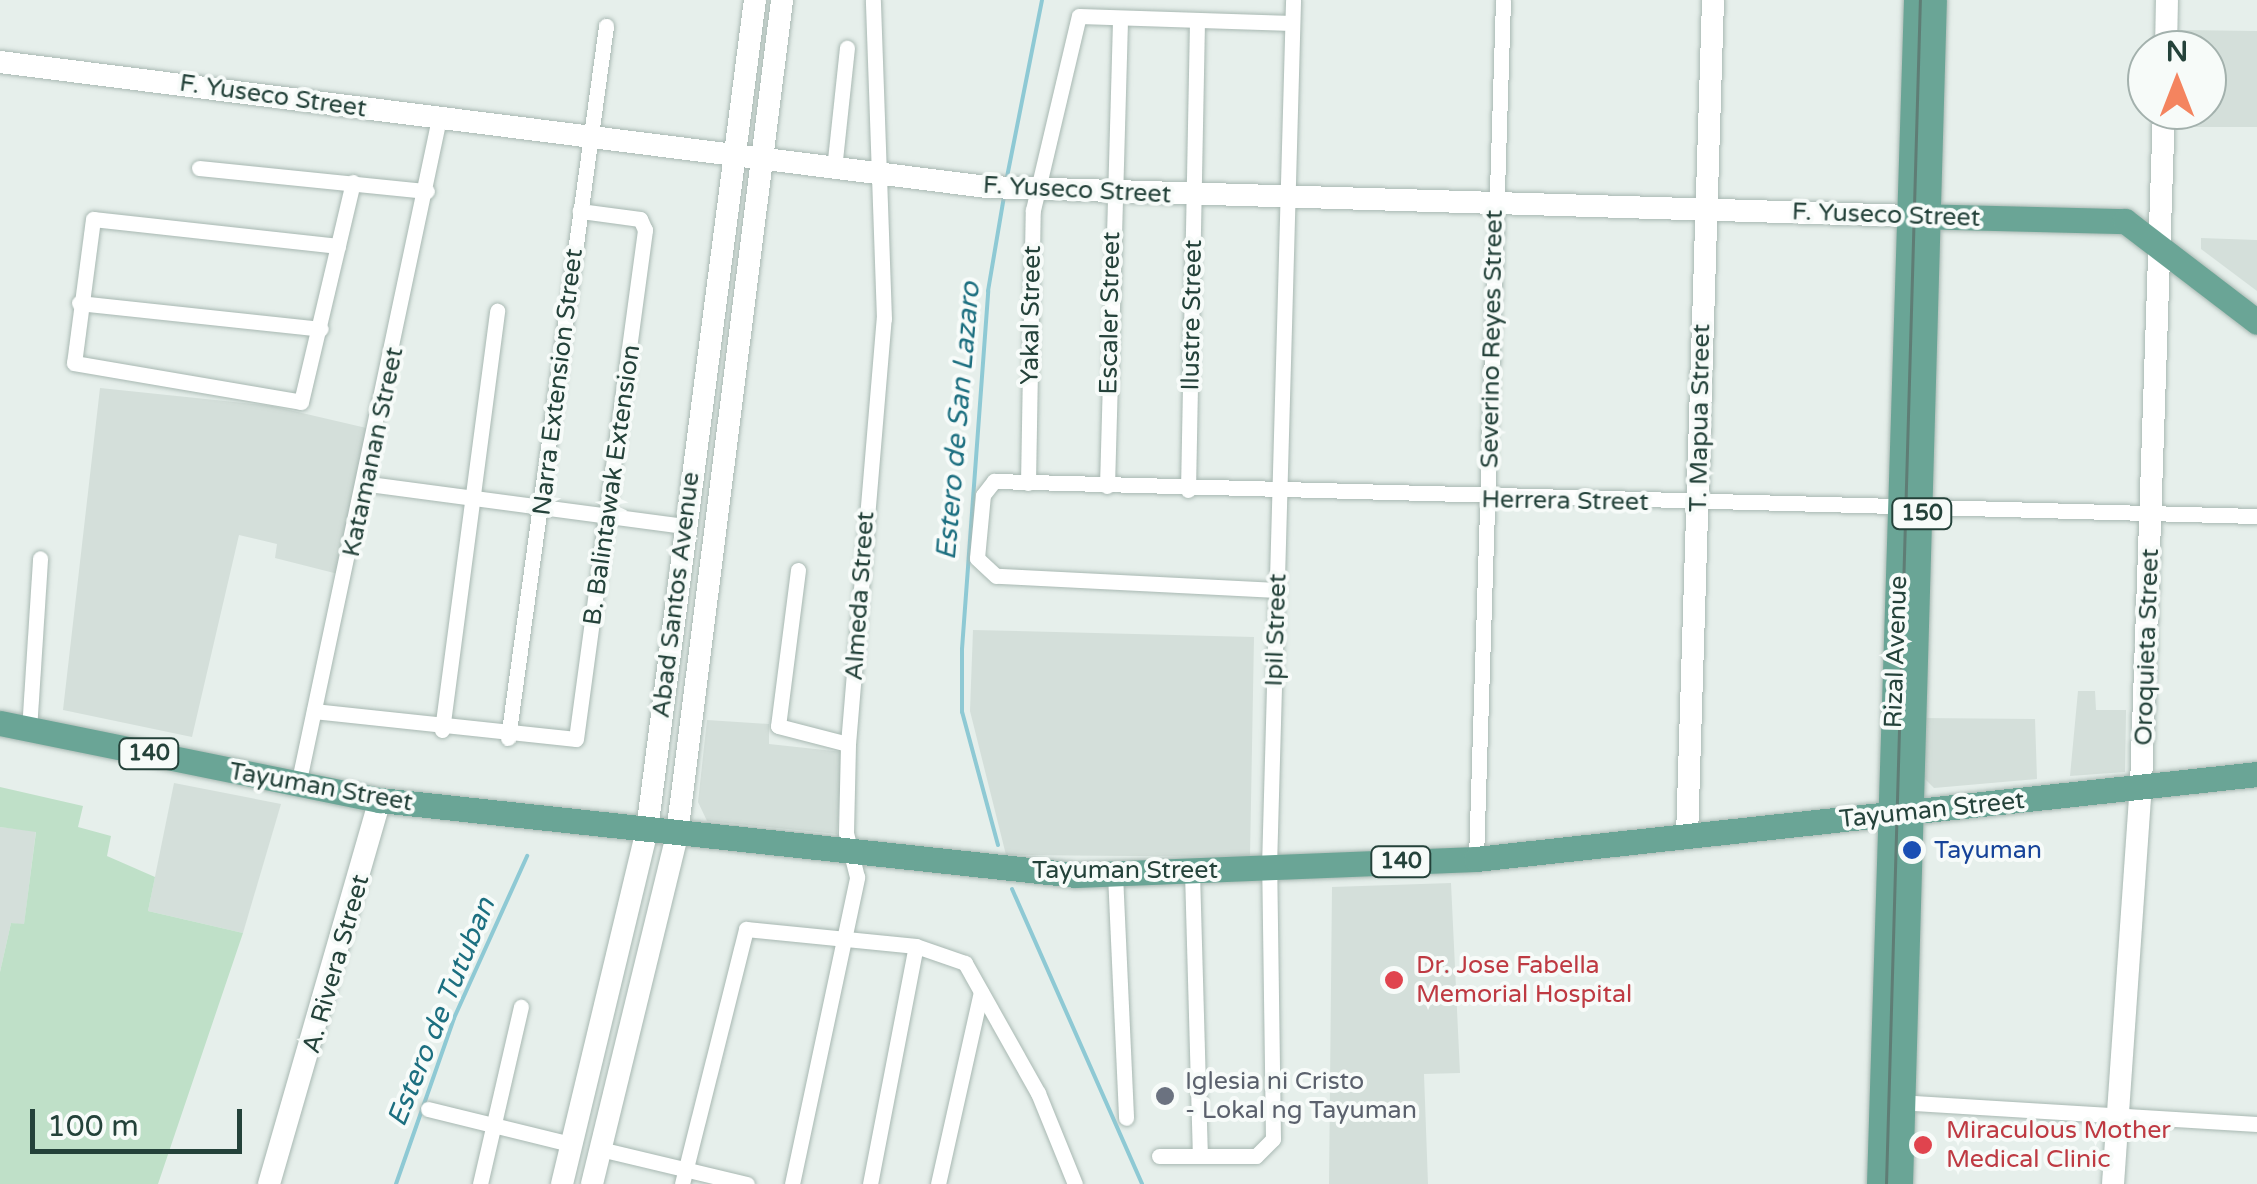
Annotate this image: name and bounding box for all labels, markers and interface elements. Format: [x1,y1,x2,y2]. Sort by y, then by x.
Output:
north arrow [2127,30,2227,130]
text: N [2166,35,2188,69]
street label: F. Yuseco Street [178,68,368,124]
street label: F. Yuseco Street [982,170,1172,210]
street label: F. Yuseco Street [1791,197,1981,233]
street label: Severino Reyes Street [1475,209,1509,469]
street label: Escaler Street [1094,231,1126,395]
street label: Ilustre Street [1176,239,1208,391]
street label: Yakal Street [1015,245,1047,385]
street label: Narra Extension Street [527,247,589,517]
water label: Estero de San Lazaro [929,281,987,561]
street label: T. Mapua Street [1683,324,1717,512]
street label: B. Balintawak Extension [577,343,647,627]
street label: Katamanan Street [336,344,410,560]
street label: Abad Santos Avenue [646,470,706,720]
street label: Herrera Street [1481,485,1649,517]
road number: 150 [1890,497,1954,531]
street label: Almeda Street [839,510,881,682]
street label: Oroquieta Street [2129,548,2165,746]
street label: Ipil Street [1259,573,1293,687]
street label: Rizal Avenue [1878,575,1914,729]
road number: 140 [116,737,182,771]
street label: Tayuman Street [227,756,415,818]
street label: Tayuman Street [1838,785,2026,835]
place label: Tayuman [1934,835,2042,865]
marker: Tayuman [1899,837,1925,863]
road number: 140 [1368,845,1434,879]
street label: Tayuman Street [1032,855,1218,885]
street label: A. Rivera Street [296,871,376,1057]
water label: Estero de Tutuban [380,893,502,1131]
place label: Dr. Jose Fabella Memorial Hospital [1416,951,1632,1010]
marker: Dr. Jose Fabella Memorial Hospital [1381,967,1407,993]
place label: Iglesia ni Cristo - Lokal ng Tayuman [1185,1067,1417,1126]
marker: Iglesia ni Cristo - Lokal ng Tayuman [1154,1085,1176,1107]
scale bar [35,1089,248,1151]
text: 100 m [47,1108,139,1145]
place label: Miraculous Mother Medical Clinic [1946,1116,2171,1175]
marker: Miraculous Mother Medical Clinic [1910,1132,1936,1158]

